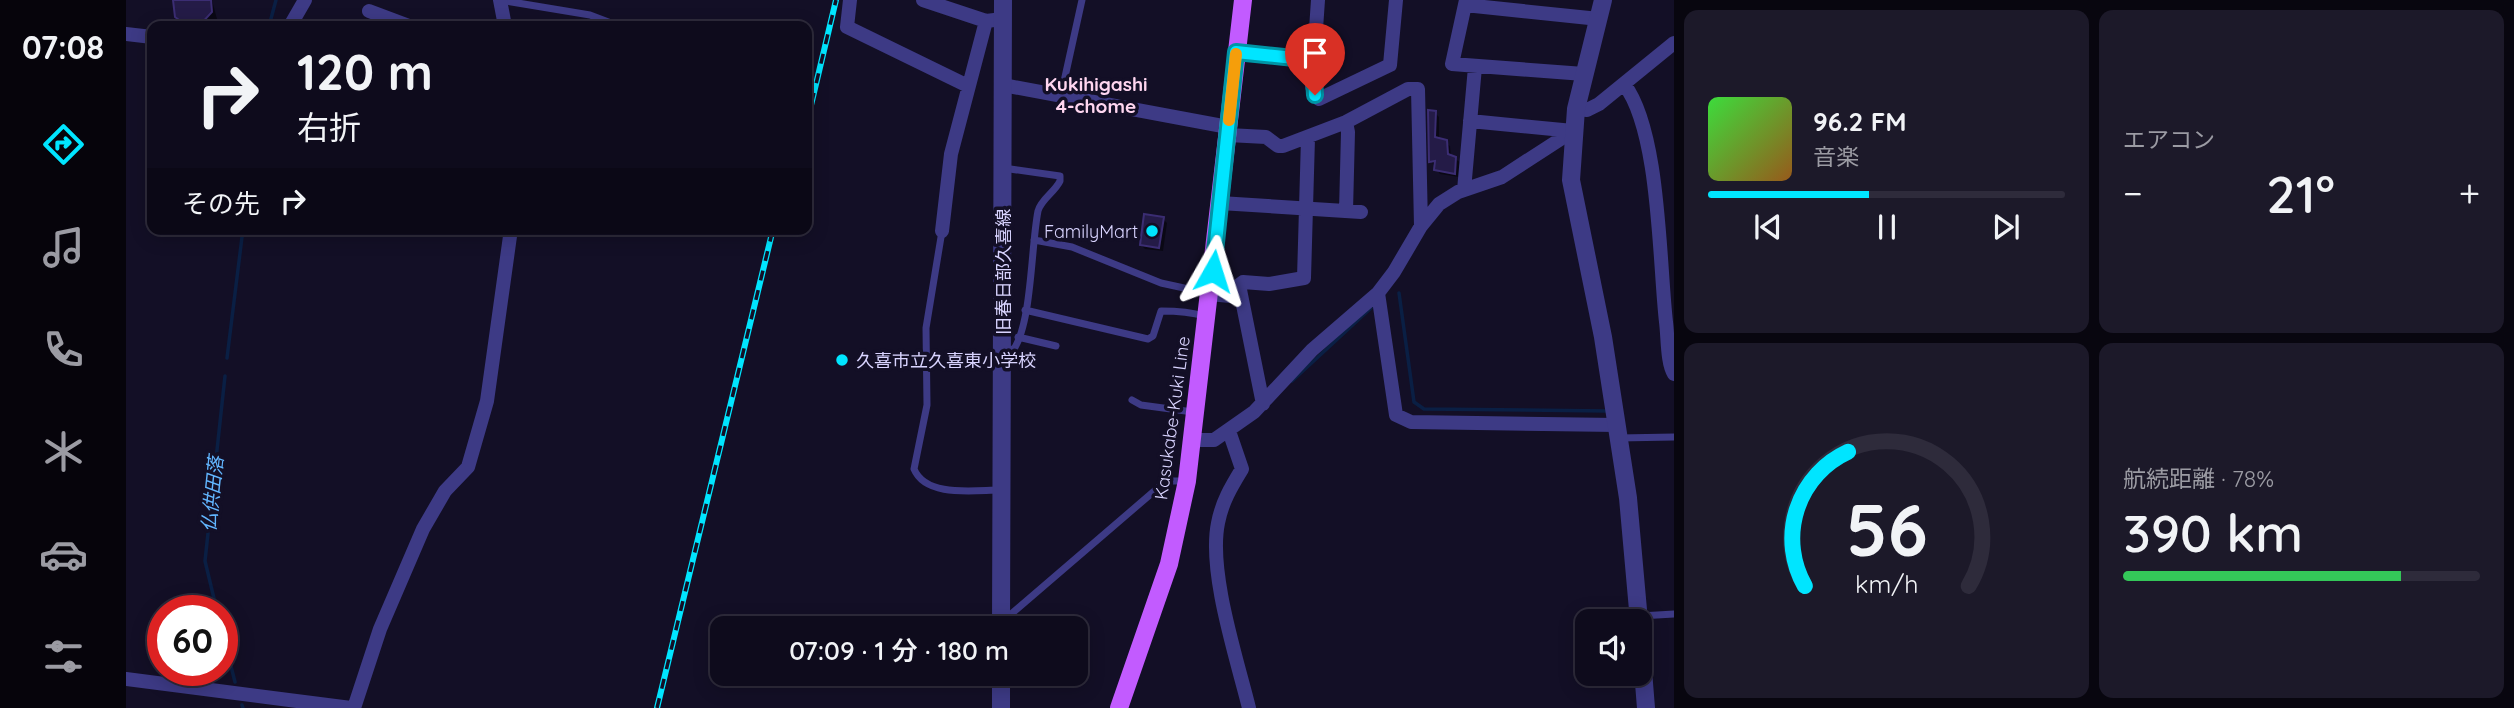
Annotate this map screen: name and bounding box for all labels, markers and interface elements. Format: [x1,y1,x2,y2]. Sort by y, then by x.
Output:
pin [1285,23,1345,95]
text: 07:08 [22,27,104,67]
icon: arrive [1296,34,1334,72]
text: 120 m [297,41,433,102]
icon: right [182,49,273,140]
district label: Kukihigashi 4-chome [1044,72,1148,118]
text: 96.2 FM [1813,105,1907,138]
text: 右折 [297,107,361,147]
icon: directions [39,120,88,169]
text: エアコン [2123,125,2215,154]
text: 音楽 [1813,142,1859,171]
text: 21° [2266,161,2335,226]
text: − [2123,169,2143,217]
text: + [2459,169,2480,217]
icon: right [274,182,312,220]
text: その先 [182,187,260,220]
icon: previous [1749,208,1787,246]
icon: pause [1868,208,1906,246]
icon: next [1987,208,2025,246]
street label: 旧春日部久喜線 [992,209,1015,335]
place label: FamilyMart [1044,220,1138,243]
icon: music [39,223,88,272]
marker: FamilyMart [1144,223,1160,239]
position arrow [1176,234,1250,308]
icon: phone [39,325,88,374]
street label: Kasukabe-Kuki Line [1149,335,1195,501]
place label: 久喜市立久喜東小学校 [856,349,1036,372]
marker: 久喜市立久喜東小学校 [834,352,850,368]
icon: climate [39,427,88,476]
water label: 仏供田落 [196,452,228,533]
text: 航続距離 · 78% [2123,464,2274,493]
text: 56 [1845,484,1928,575]
text: 390 km [2123,500,2303,565]
icon: car [39,530,88,579]
text: km/h [1855,568,1918,599]
speed limit sign: 60 [147,595,238,686]
map controls [1575,609,1652,686]
button: sound [1575,609,1652,686]
icon: filters [39,632,88,681]
text: 07:09 · 1 分 · 180 m [789,634,1009,667]

